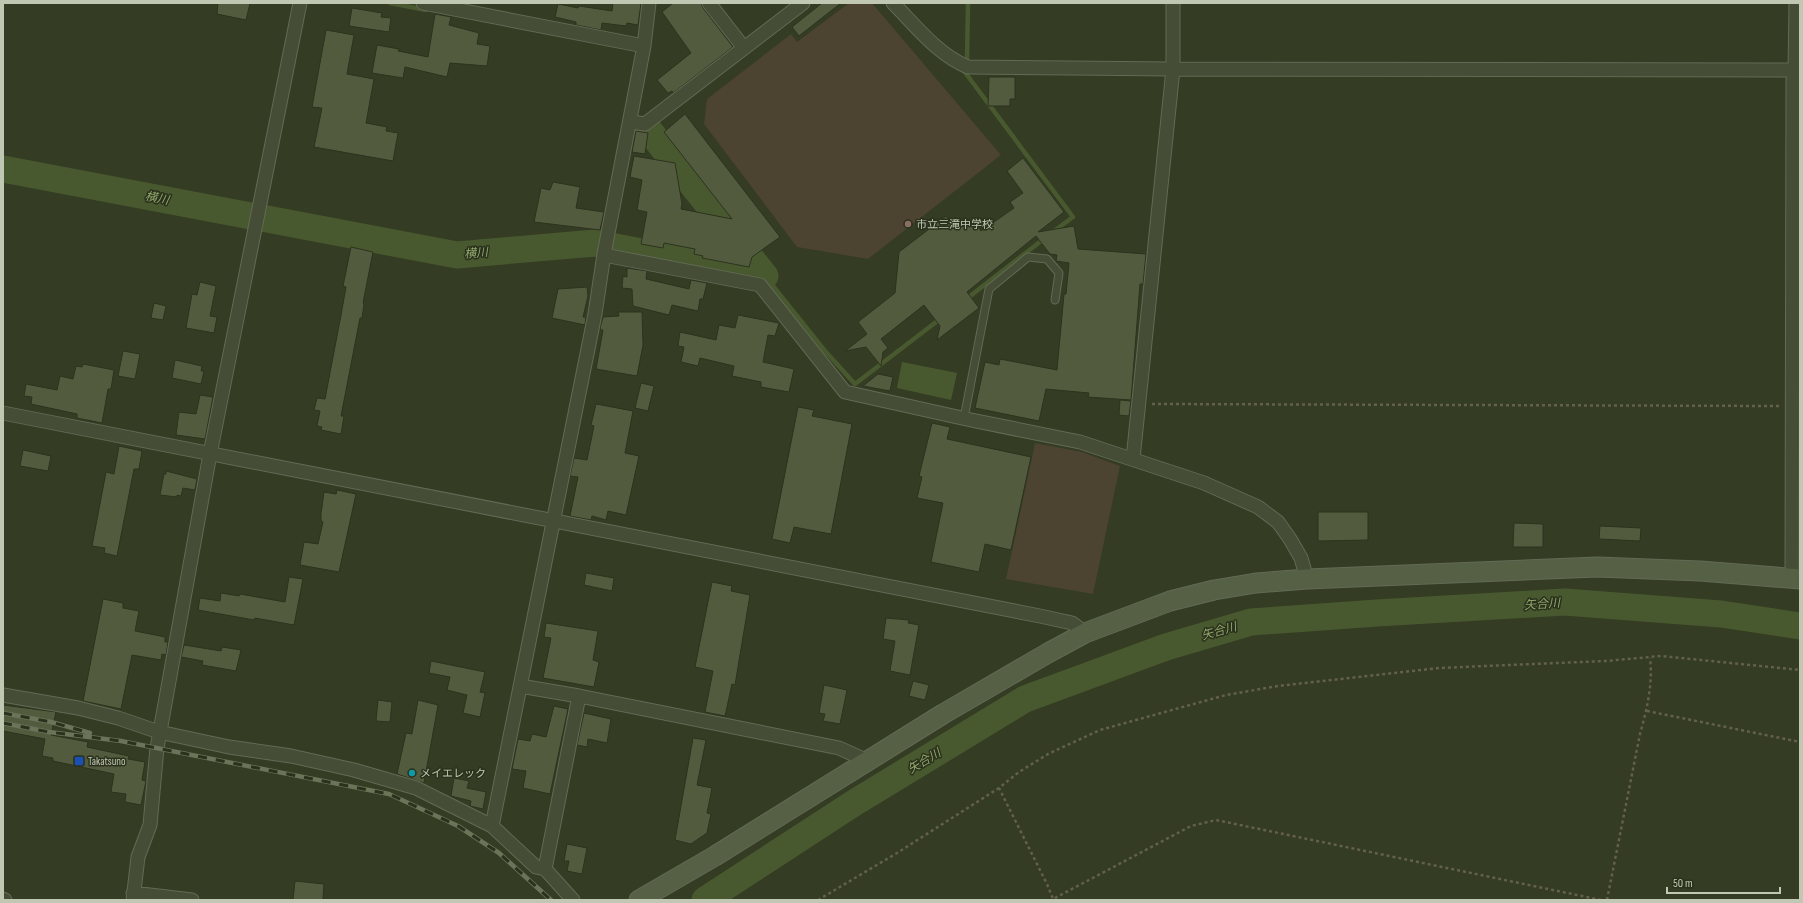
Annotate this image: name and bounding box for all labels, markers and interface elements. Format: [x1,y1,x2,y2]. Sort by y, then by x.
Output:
water label: 横川 [144,189,172,209]
place label: 市立三滝中学校 [916,218,993,231]
marker: 市立三滝中学校 [903,219,913,229]
water label: 横川 [463,245,491,262]
water label: 矢合川 [1524,596,1563,613]
water label: 矢合川 [1200,619,1240,644]
water label: 矢合川 [905,745,945,777]
marker: Takatsuno [73,755,85,767]
place label: Takatsuno [88,755,126,768]
place label: メイエレック [420,767,486,780]
marker: メイエレック [407,768,417,778]
scale bar [1667,869,1780,895]
text: 50 m [1673,876,1693,891]

